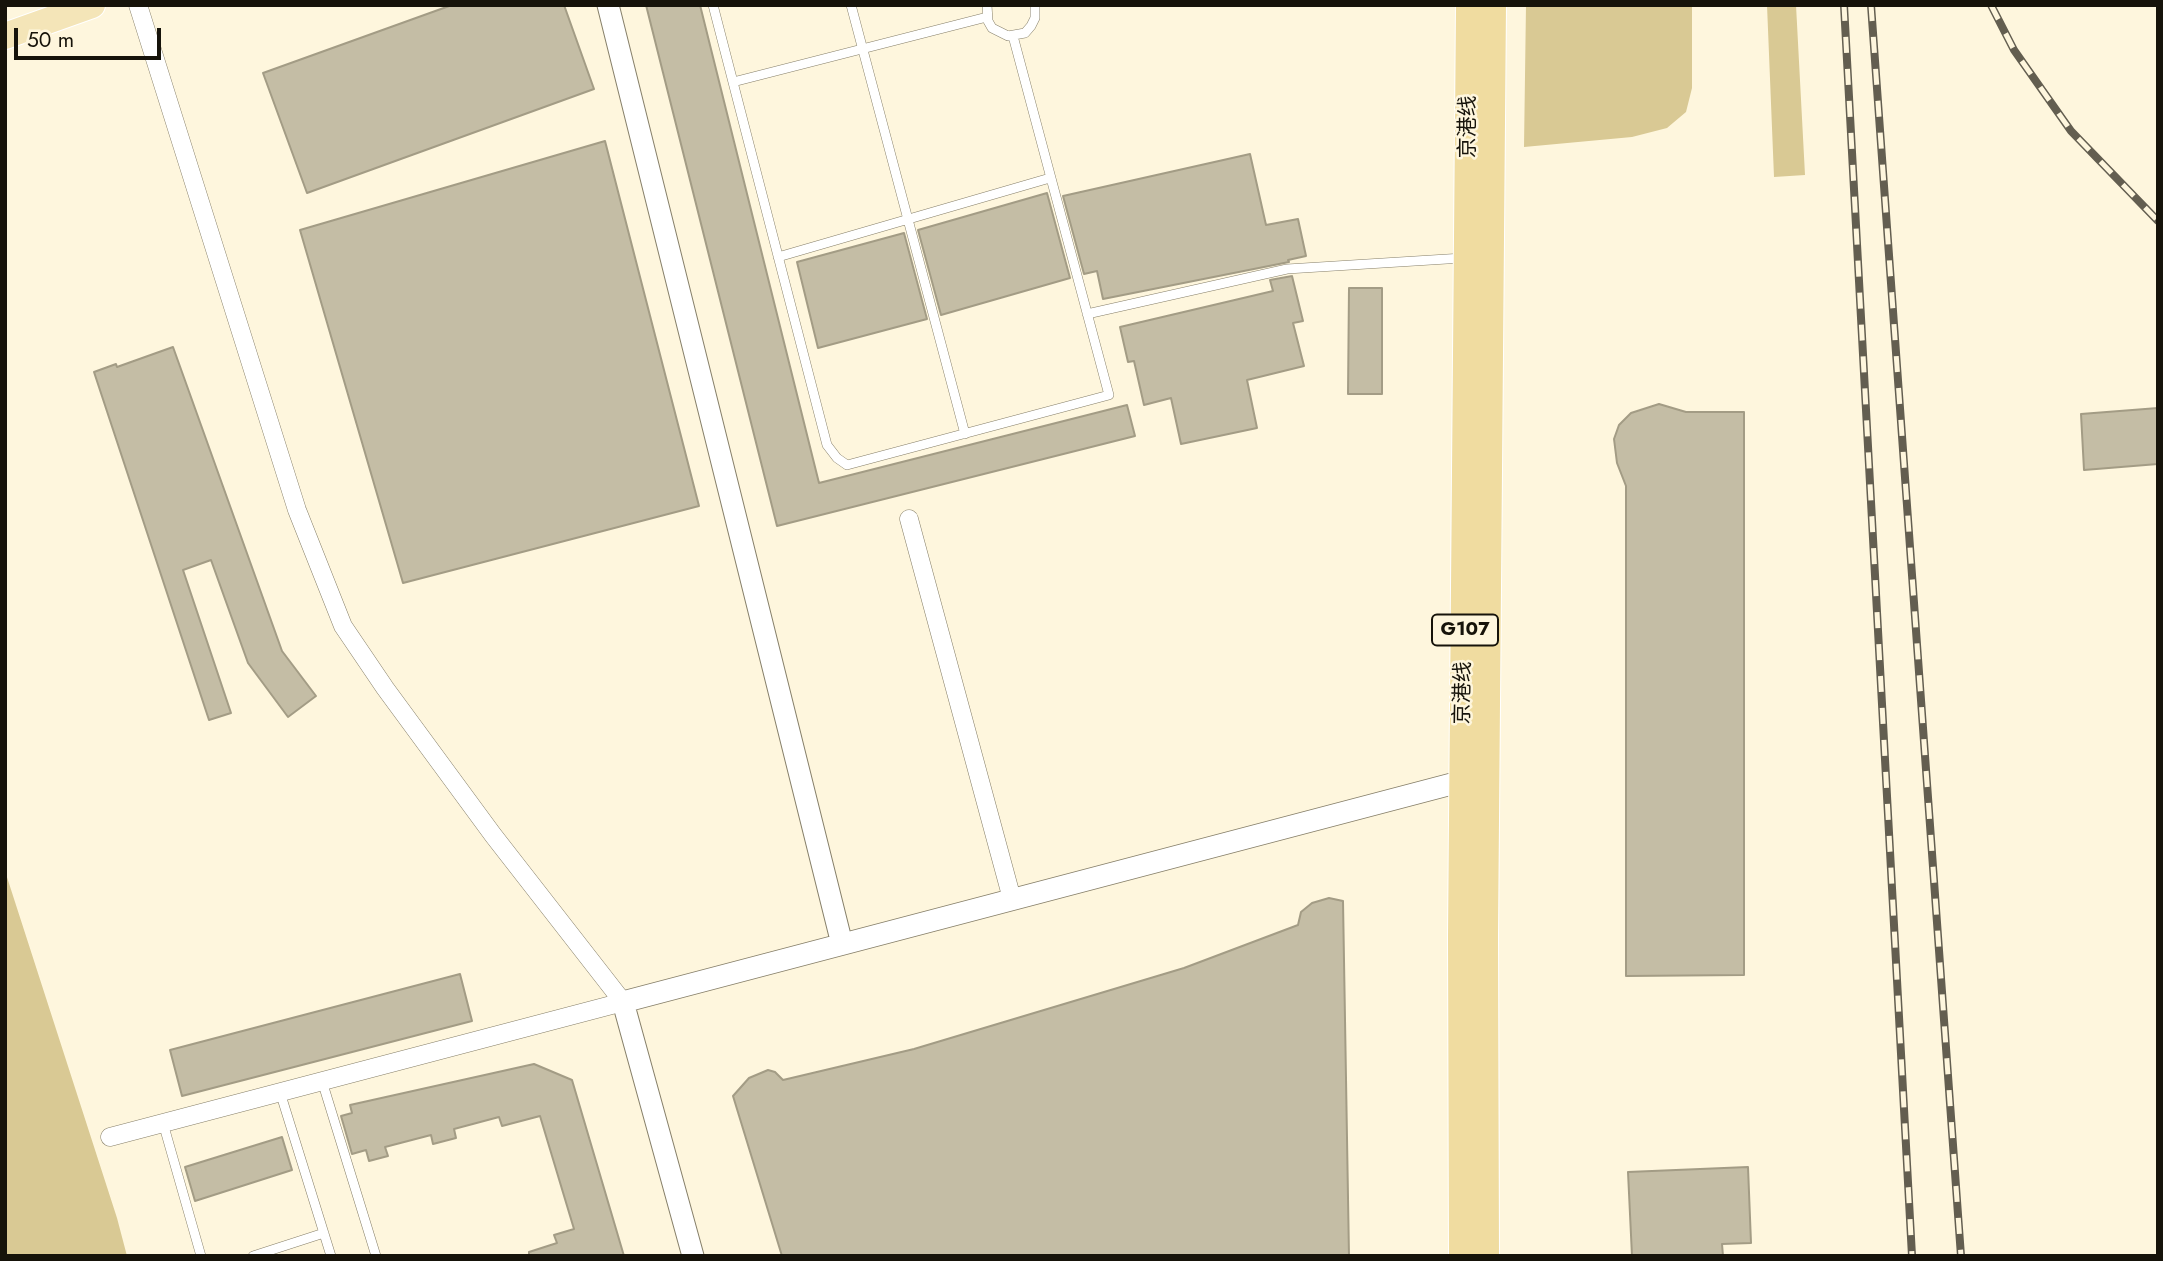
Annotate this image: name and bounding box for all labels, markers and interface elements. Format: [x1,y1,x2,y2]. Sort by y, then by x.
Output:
scale bar [18,14,164,58]
text: 50 m [27,25,74,55]
street label: 京港线 [1456,96,1482,158]
road number: G107 [1432,614,1498,646]
street label: 京港线 [1451,661,1477,725]

